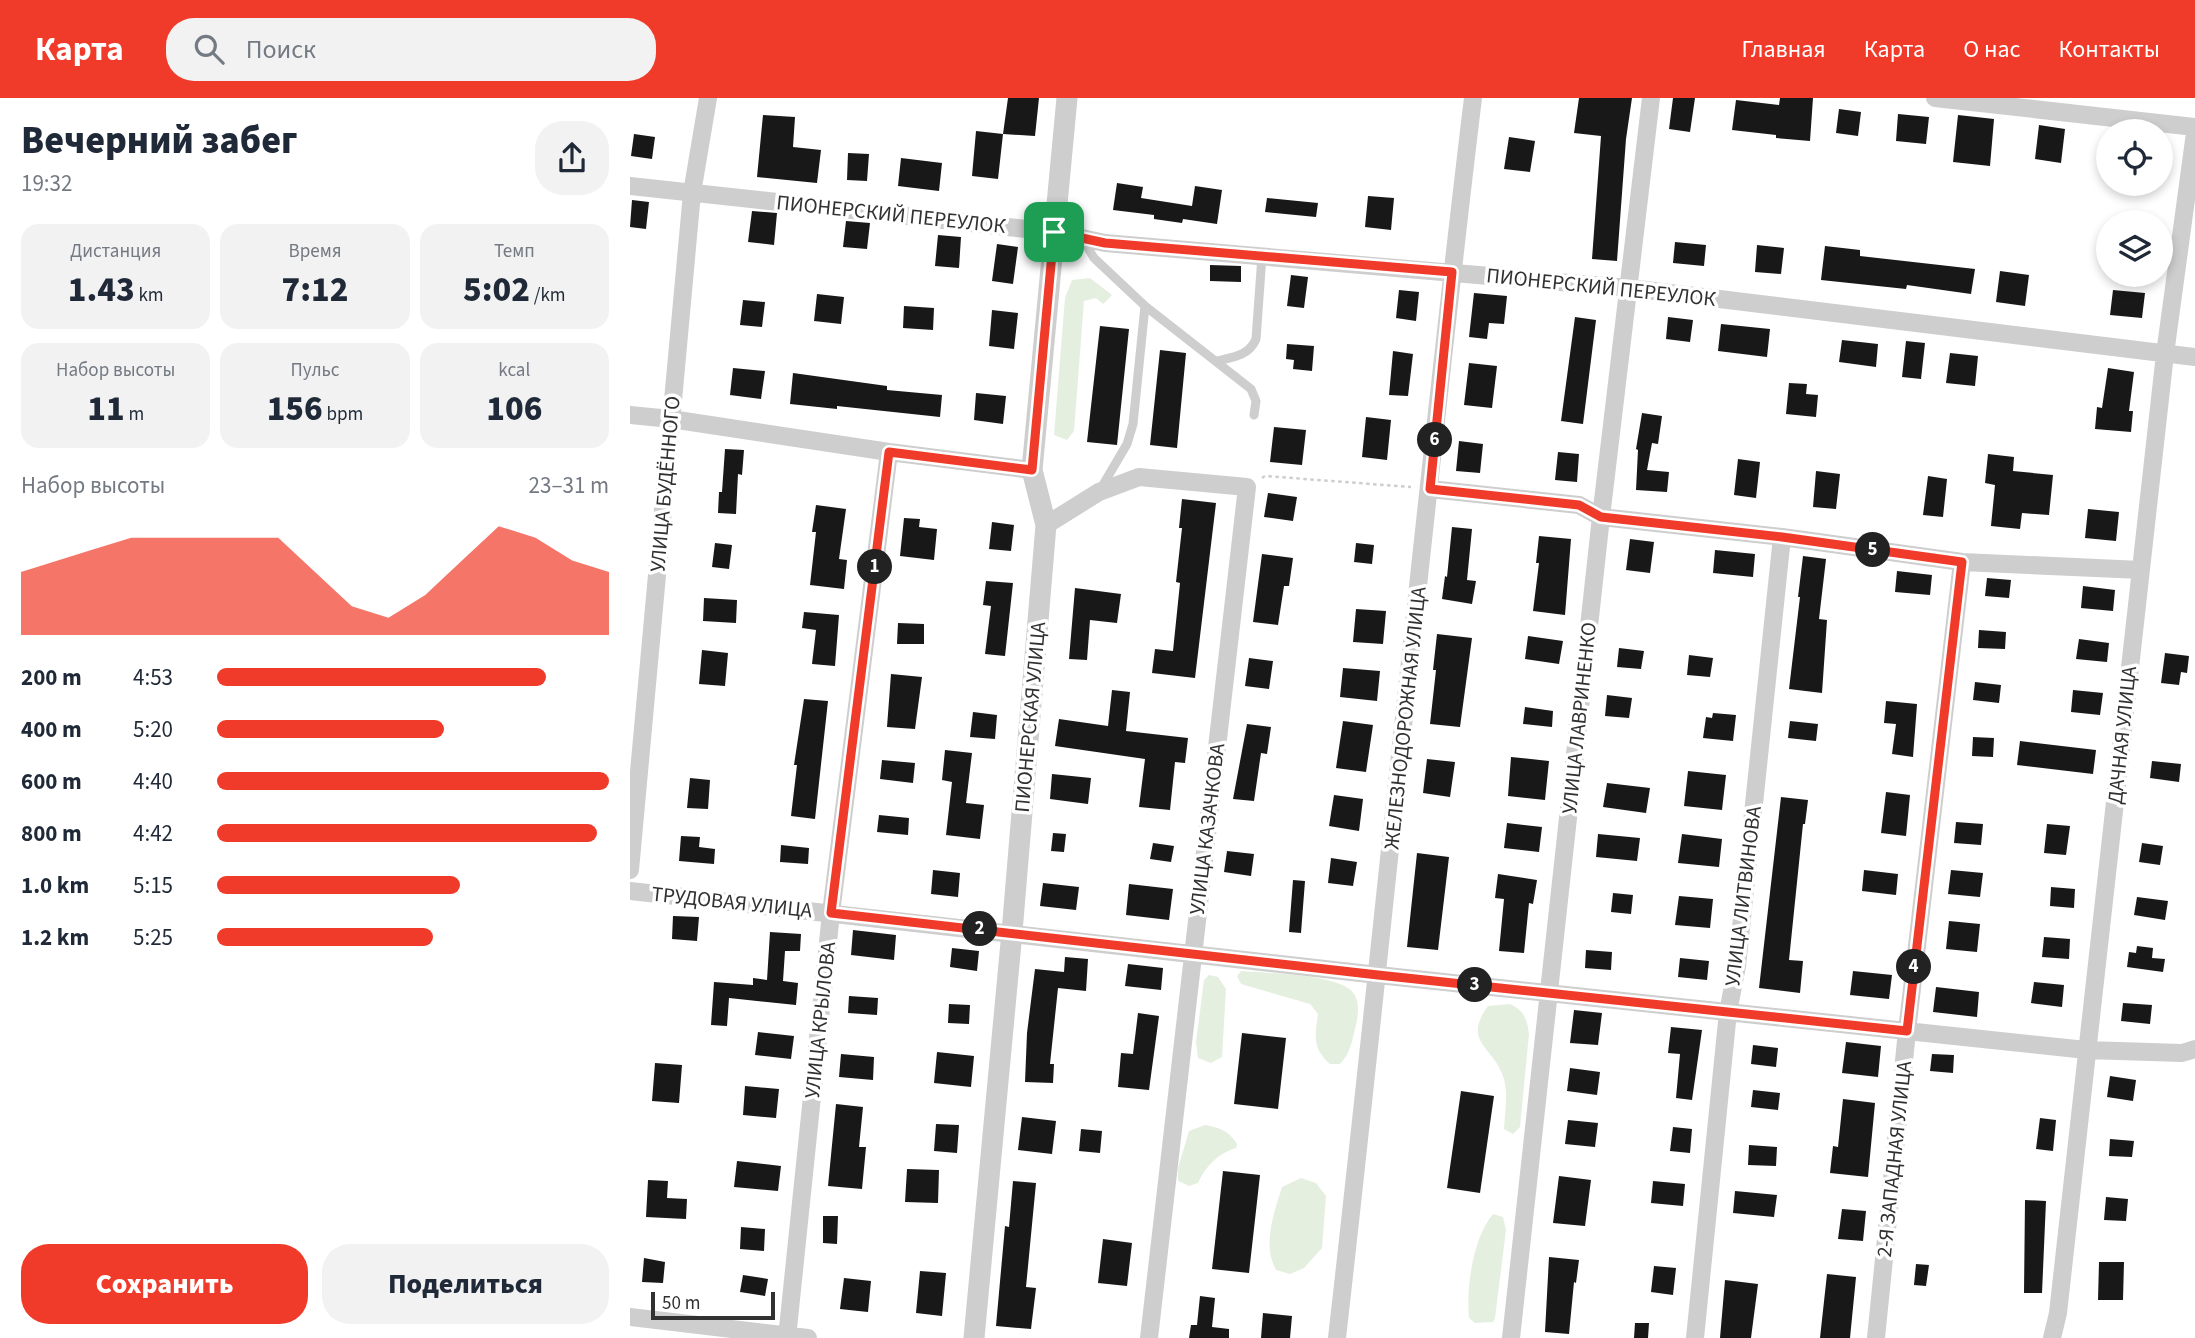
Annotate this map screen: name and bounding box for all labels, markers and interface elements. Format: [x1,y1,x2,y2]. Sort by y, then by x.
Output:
search box [166,18,656,81]
text: Карта [35,26,124,73]
icon: search [190,30,228,68]
text: Поиск [246,31,316,68]
text: Главная [1741,32,1826,67]
text: Карта [1864,32,1925,67]
text: О нас [1963,32,2020,67]
text: Контакты [2058,32,2160,67]
text: Вечерний забег [21,114,298,168]
map controls [2096,119,2173,287]
button: locate [2096,119,2173,196]
button: share [535,121,609,195]
text: 19:32 [21,167,72,200]
street label: ПИОНЕРСКИЙ ПЕРЕУЛОК [775,187,1008,241]
pin [1024,202,1084,262]
button: layers [2096,210,2173,287]
icon: arrive [1035,213,1073,251]
text: Дистанция [70,238,161,265]
text: Время [289,238,341,265]
text: Темп [494,238,535,265]
street label: ПИОНЕРСКИЙ ПЕРЕУЛОК [1485,260,1718,314]
text: 1.43 [68,265,135,315]
text: 7:12 [282,265,348,315]
text: 5:02 [463,265,530,315]
text: km [135,282,164,309]
text: /km [530,282,566,309]
text: Набор высоты [56,357,175,384]
text: Пульс [290,357,340,384]
text: kcal [498,357,530,384]
text: 11 [87,384,125,434]
text: 156 [267,384,323,434]
text: 106 [486,384,542,434]
street label: УЛИЦА БУДЁННОГО [642,395,688,573]
text: m [125,401,144,428]
text: bpm [323,401,363,428]
pin: 6 [1418,422,1452,458]
text: 6 [1429,426,1440,453]
text: Набор высоты [21,469,165,502]
text: 23–31 m [529,469,609,502]
pin: 5 [1856,532,1890,568]
text: 5 [1867,536,1878,563]
pin: 1 [858,550,892,584]
text: 1 [869,553,880,580]
street label: ЖЕЛЕЗНОДОРОЖНАЯ УЛИЦА [1376,585,1434,851]
street label: ПИОНЕРСКАЯ УЛИЦА [1007,620,1053,814]
street label: УЛИЦА ЛАВРИНЕНКО [1554,621,1604,815]
text: 200 m [21,661,82,694]
text: 4:53 [133,661,173,694]
street label: ДАЧНАЯ УЛИЦА [2100,664,2144,806]
text: 400 m [21,713,82,746]
text: 5:20 [133,713,173,746]
street label: УЛИЦА КАЗАЧКОВА [1182,741,1232,917]
text: 600 m [21,765,82,798]
text: 4:40 [133,765,173,798]
street label: УЛИЦА ЛИТВИНОВА [1717,804,1769,988]
text: 800 m [21,817,82,850]
text: 4:42 [133,817,173,850]
text: 1.0 km [21,869,89,902]
text: 5:15 [133,869,173,902]
street label: ТРУДОВАЯ УЛИЦА [650,879,814,925]
pin: 2 [962,912,998,946]
text: 2 [974,915,985,942]
text: 1.2 km [21,921,89,954]
text: 5:25 [133,921,173,954]
street label: УЛИЦА КРЫЛОВА [797,940,843,1100]
pin: 4 [1896,950,1932,984]
text: 4 [1908,953,1919,980]
pin: 3 [1458,968,1492,1002]
text: 3 [1469,971,1480,998]
street label: 2-Я ЗАПАДНАЯ УЛИЦА [1869,1059,1919,1259]
button: Сохранить [21,1244,308,1324]
button: Поделиться [322,1244,609,1324]
scale bar [651,1289,775,1321]
text: 50 m [662,1290,700,1317]

